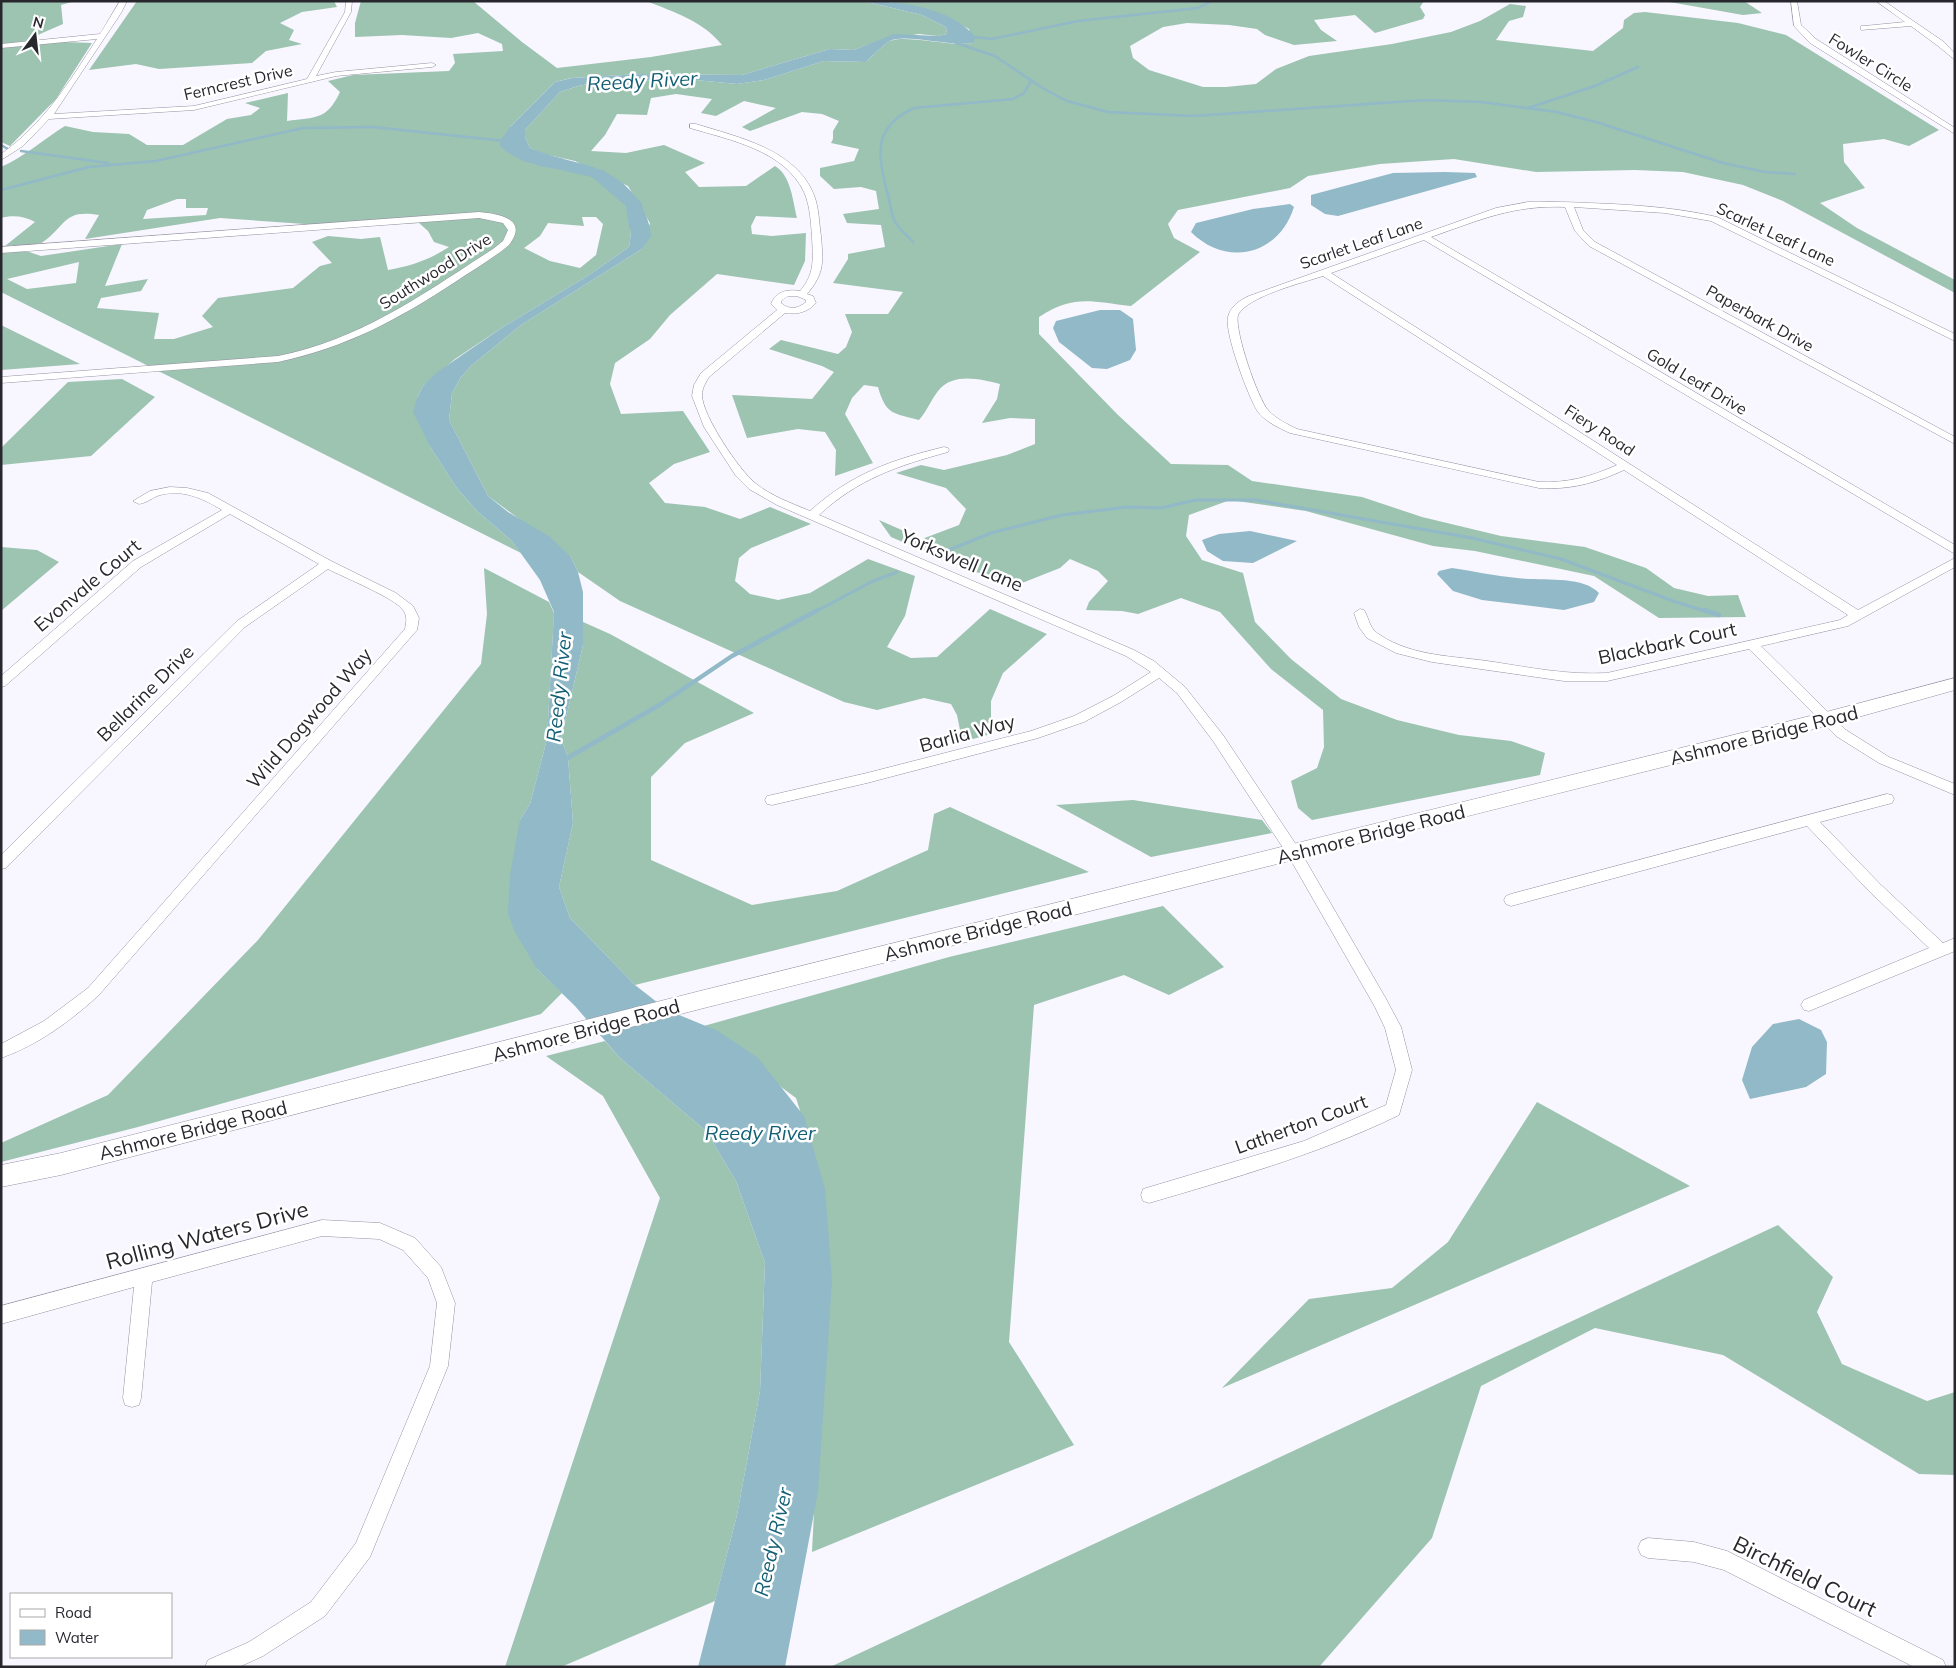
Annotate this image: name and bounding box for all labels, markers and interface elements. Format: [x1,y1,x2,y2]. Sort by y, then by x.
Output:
north arrow [10,10,60,60]
text: N [31,12,46,33]
street label: Fowler Circle [1825,28,1917,96]
street label: Ferncrest Drive [182,60,294,104]
water label: Reedy River [586,65,698,96]
street label: Scarlet Leaf Lane [1714,198,1838,270]
street label: Scarlet Leaf Lane [1297,213,1425,273]
street label: Southwood Drive [376,229,494,313]
street label: Paperbark Drive [1703,280,1817,356]
street label: Gold Leaf Drive [1643,343,1751,419]
street label: Fiery Road [1561,400,1639,460]
street label: Yorkswell Lane [896,523,1027,597]
street label: Evonvale Court [29,533,146,637]
street label: Blackbark Court [1596,617,1739,669]
water label: Reedy River [540,630,577,743]
street label: Bellarine Drive [91,639,199,747]
street label: Wild Dogwood Way [241,643,377,793]
street label: Ashmore Bridge Road [1667,700,1861,770]
street label: Barlia Way [917,709,1017,757]
street label: Ashmore Bridge Road [1274,799,1468,869]
street label: Ashmore Bridge Road [881,896,1075,966]
street label: Ashmore Bridge Road [490,993,682,1067]
street label: Latherton Court [1232,1089,1371,1159]
street label: Ashmore Bridge Road [96,1095,290,1165]
water label: Reedy River [705,1120,816,1145]
street label: Rolling Waters Drive [103,1194,311,1276]
water label: Reedy River [748,1485,797,1599]
street label: Birchfield Court [1729,1529,1882,1623]
legend [10,1593,172,1658]
text: Road [55,1603,92,1622]
text: Water [55,1628,99,1647]

